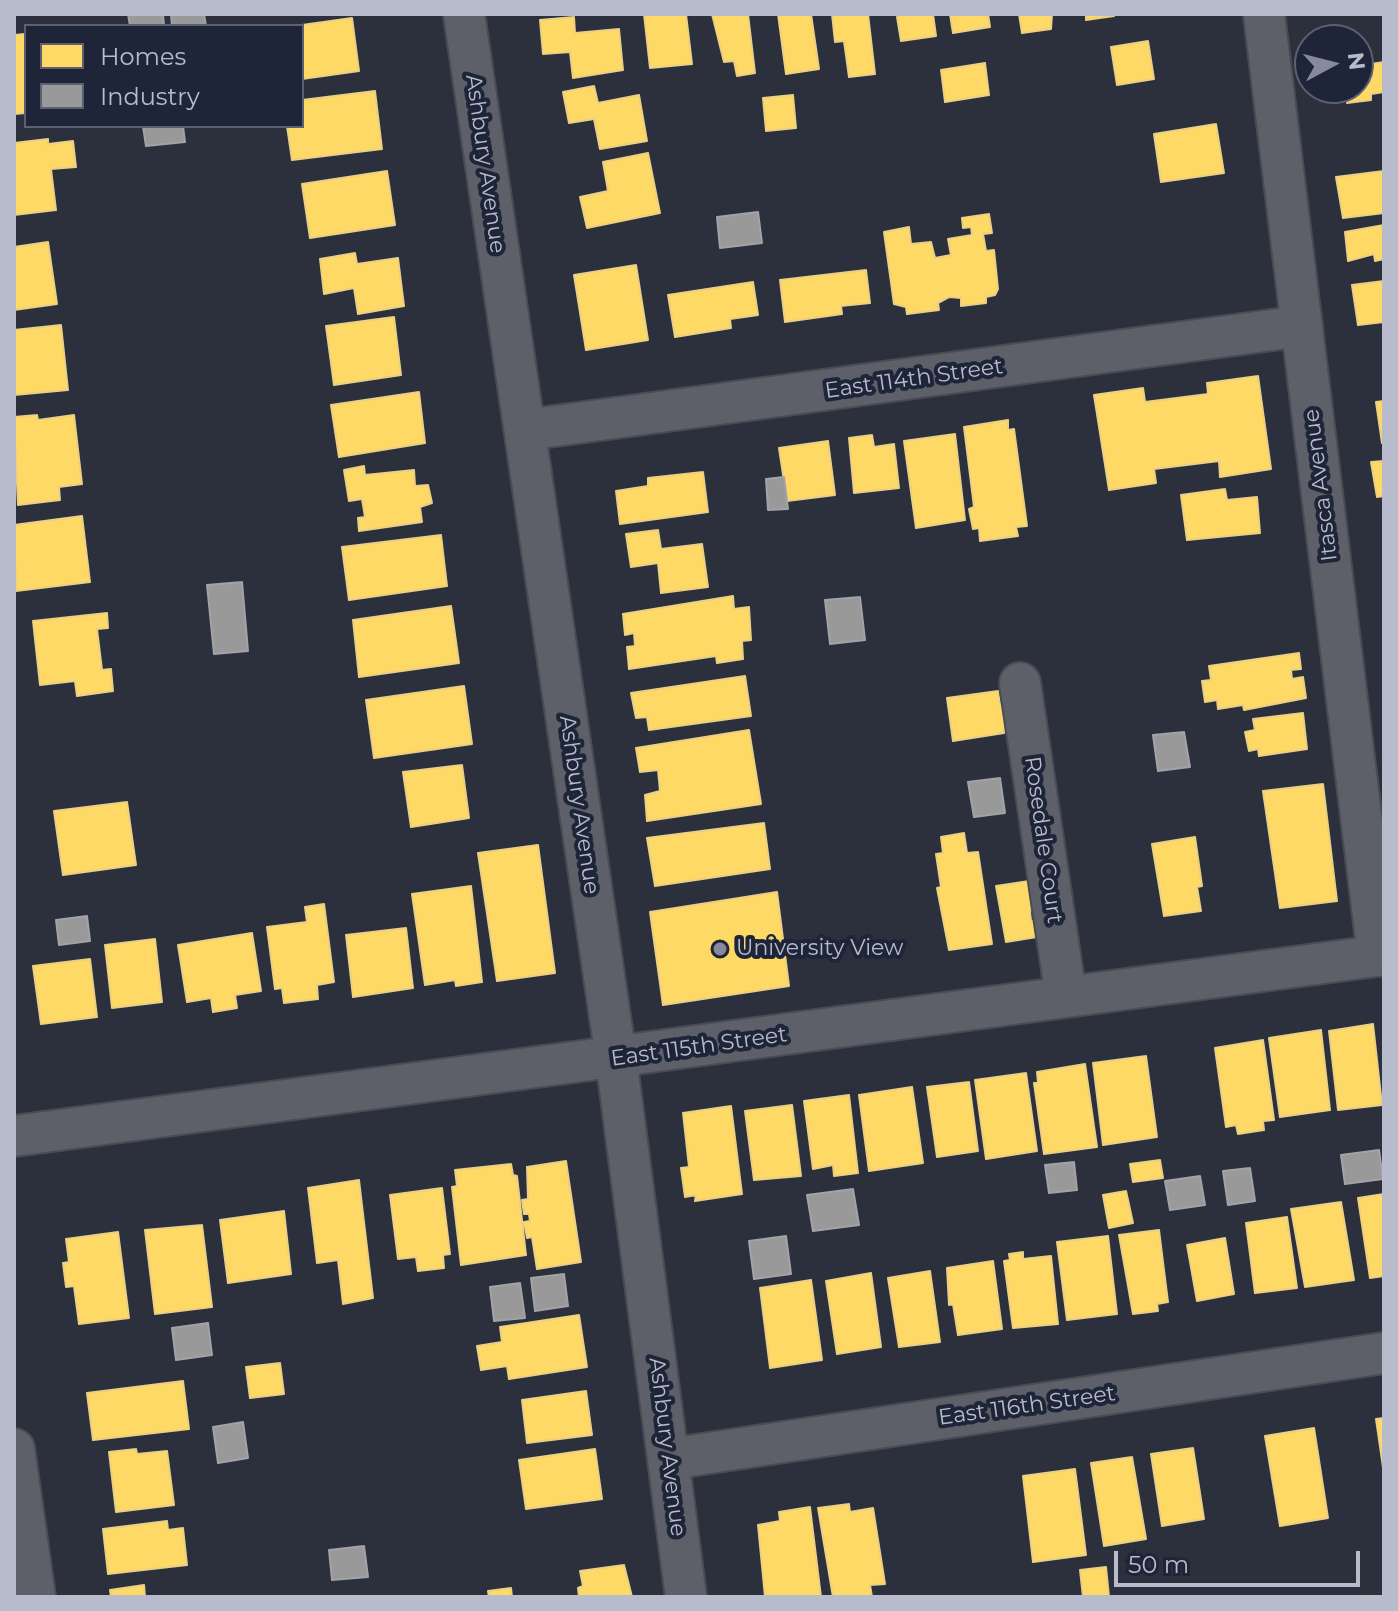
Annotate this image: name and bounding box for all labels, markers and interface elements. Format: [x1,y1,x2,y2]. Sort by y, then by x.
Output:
legend [24,24,304,128]
north arrow [1294,24,1374,104]
text: Homes [100,42,186,71]
text: N [1342,51,1371,72]
street label: Ashbury Avenue [459,73,511,255]
text: Industry [100,82,200,111]
street label: East 114th Street [823,353,1005,405]
street label: Itasca Avenue [1299,407,1343,563]
street label: Ashbury Avenue [553,714,605,896]
street label: Rosedale Court [1018,755,1068,925]
place label: University View [736,936,903,962]
marker: University View [711,940,729,958]
street label: East 115th Street [609,1022,789,1072]
street label: Ashbury Avenue [643,1356,691,1538]
street label: East 116th Street [937,1381,1117,1431]
scale bar [1118,1535,1364,1585]
text: 50 m [1128,1550,1189,1579]

